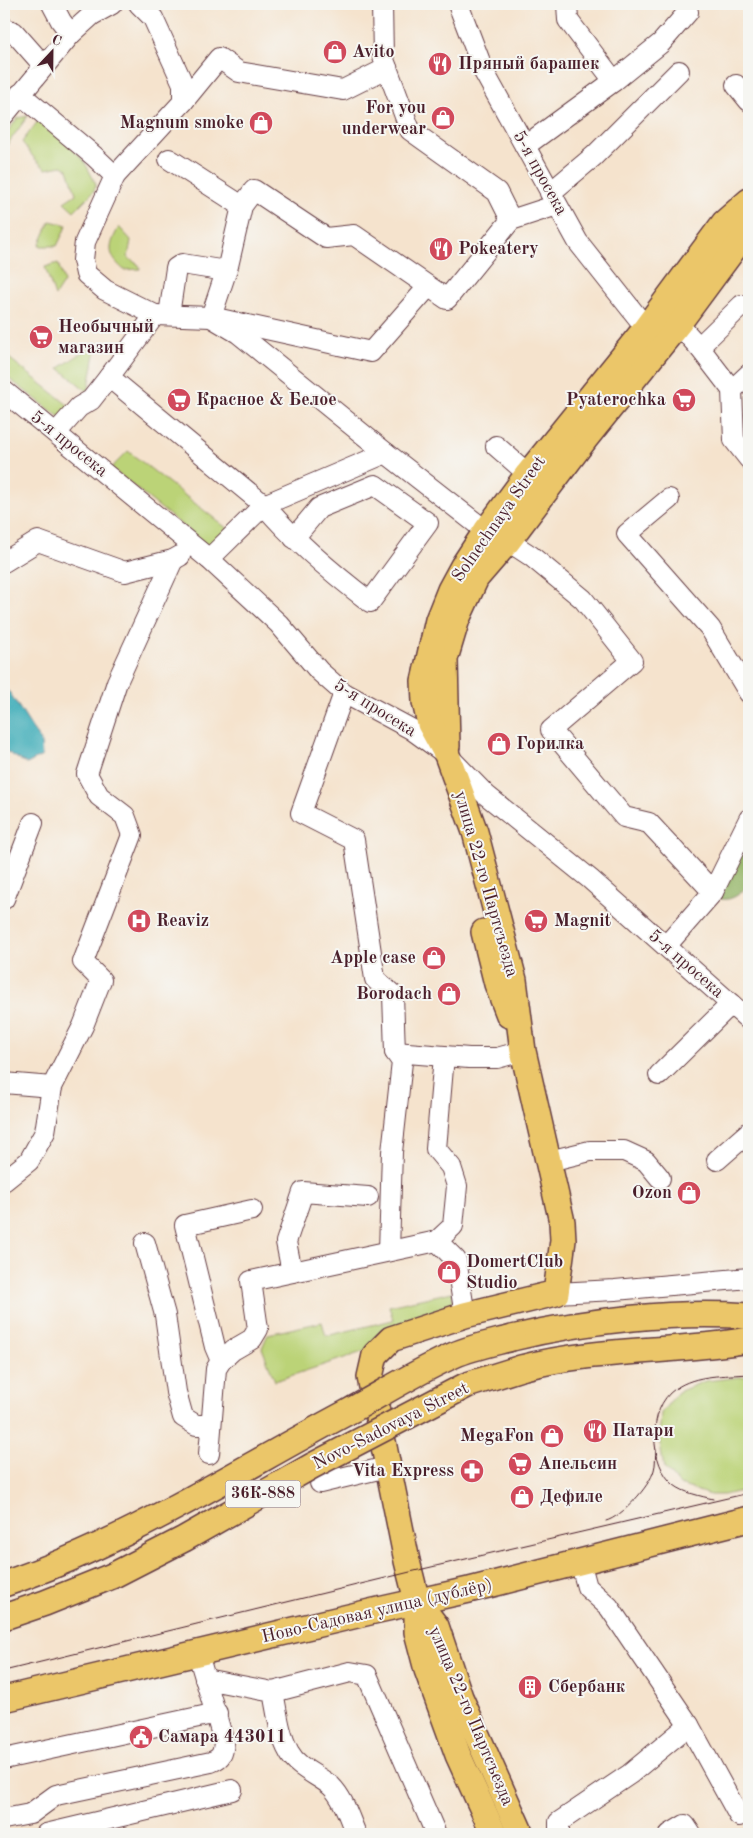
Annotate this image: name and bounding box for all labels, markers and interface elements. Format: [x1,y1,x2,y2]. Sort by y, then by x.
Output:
north arrow [28,28,78,78]
text: С [50,33,63,49]
shop icon: Avito [322,39,348,65]
place label: Avito [352,43,395,61]
restaurant icon: Пряный барашек [427,51,453,77]
place label: Пряный барашек [458,55,600,73]
place label: For you underwear [342,99,426,138]
shop icon: For you underwear [430,105,456,131]
shop icon: Magnum smoke [248,110,274,136]
place label: Magnum smoke [120,114,244,132]
street label: 5-я просека [509,128,571,218]
restaurant icon: Pokeatery [428,236,454,262]
place label: Pokeatery [458,240,539,258]
place label: Необычный магазин [58,318,154,357]
supermarket icon: Необычный магазин [28,324,54,350]
supermarket icon: Красное & Белое [166,387,192,413]
supermarket icon: Pyaterochka [671,387,697,413]
place label: Красное & Белое [196,391,337,409]
place label: Pyaterochka [566,391,666,409]
street label: 5-я просека [27,408,111,481]
street label: Solnechnaya Street [449,453,549,585]
street label: 5-я просека [331,676,420,741]
shop icon: Горилка [486,731,512,757]
place label: Горилка [516,735,584,753]
street label: улица 22-го Партсъезда [451,789,521,979]
hospital icon: Reaviz [126,908,152,934]
supermarket icon: Magnit [523,908,549,934]
place label: Reaviz [156,912,209,930]
place label: Magnit [554,912,611,930]
street label: 5-я просека [645,926,727,1002]
shop icon: Apple case [421,945,447,971]
place label: Apple case [330,949,416,967]
shop icon: Borodach [436,981,462,1007]
place label: Borodach [356,985,432,1003]
shop icon: Ozon [676,1180,702,1206]
place label: Ozon [632,1184,672,1202]
place label: DomertClub Studio [466,1253,563,1292]
shop icon: DomertClub Studio [436,1259,462,1285]
street label: Novo-Sadovaya Street [310,1379,472,1473]
restaurant icon: Патари [582,1418,608,1444]
place label: Патари [612,1422,674,1440]
shop icon: MegaFon [539,1423,565,1449]
place label: MegaFon [460,1427,534,1445]
supermarket icon: Апельсин [507,1451,533,1477]
place label: Апельсин [538,1455,617,1473]
pharmacy icon: Vita Express [459,1458,485,1484]
place label: Vita Express [352,1462,454,1480]
road number: 36К-888 [226,1480,300,1508]
shop icon: Дефиле [509,1484,535,1510]
place label: Дефиле [540,1488,603,1507]
street label: Ново-Садовая улица (дублёр) [260,1575,494,1646]
street label: улица 22-го Партсъезда [425,1624,517,1808]
building icon: Сбербанк [517,1674,543,1700]
place label: Сбербанк [548,1678,626,1696]
public building icon: Самара 443011 [128,1724,154,1750]
place label: Самара 443011 [158,1728,286,1746]

